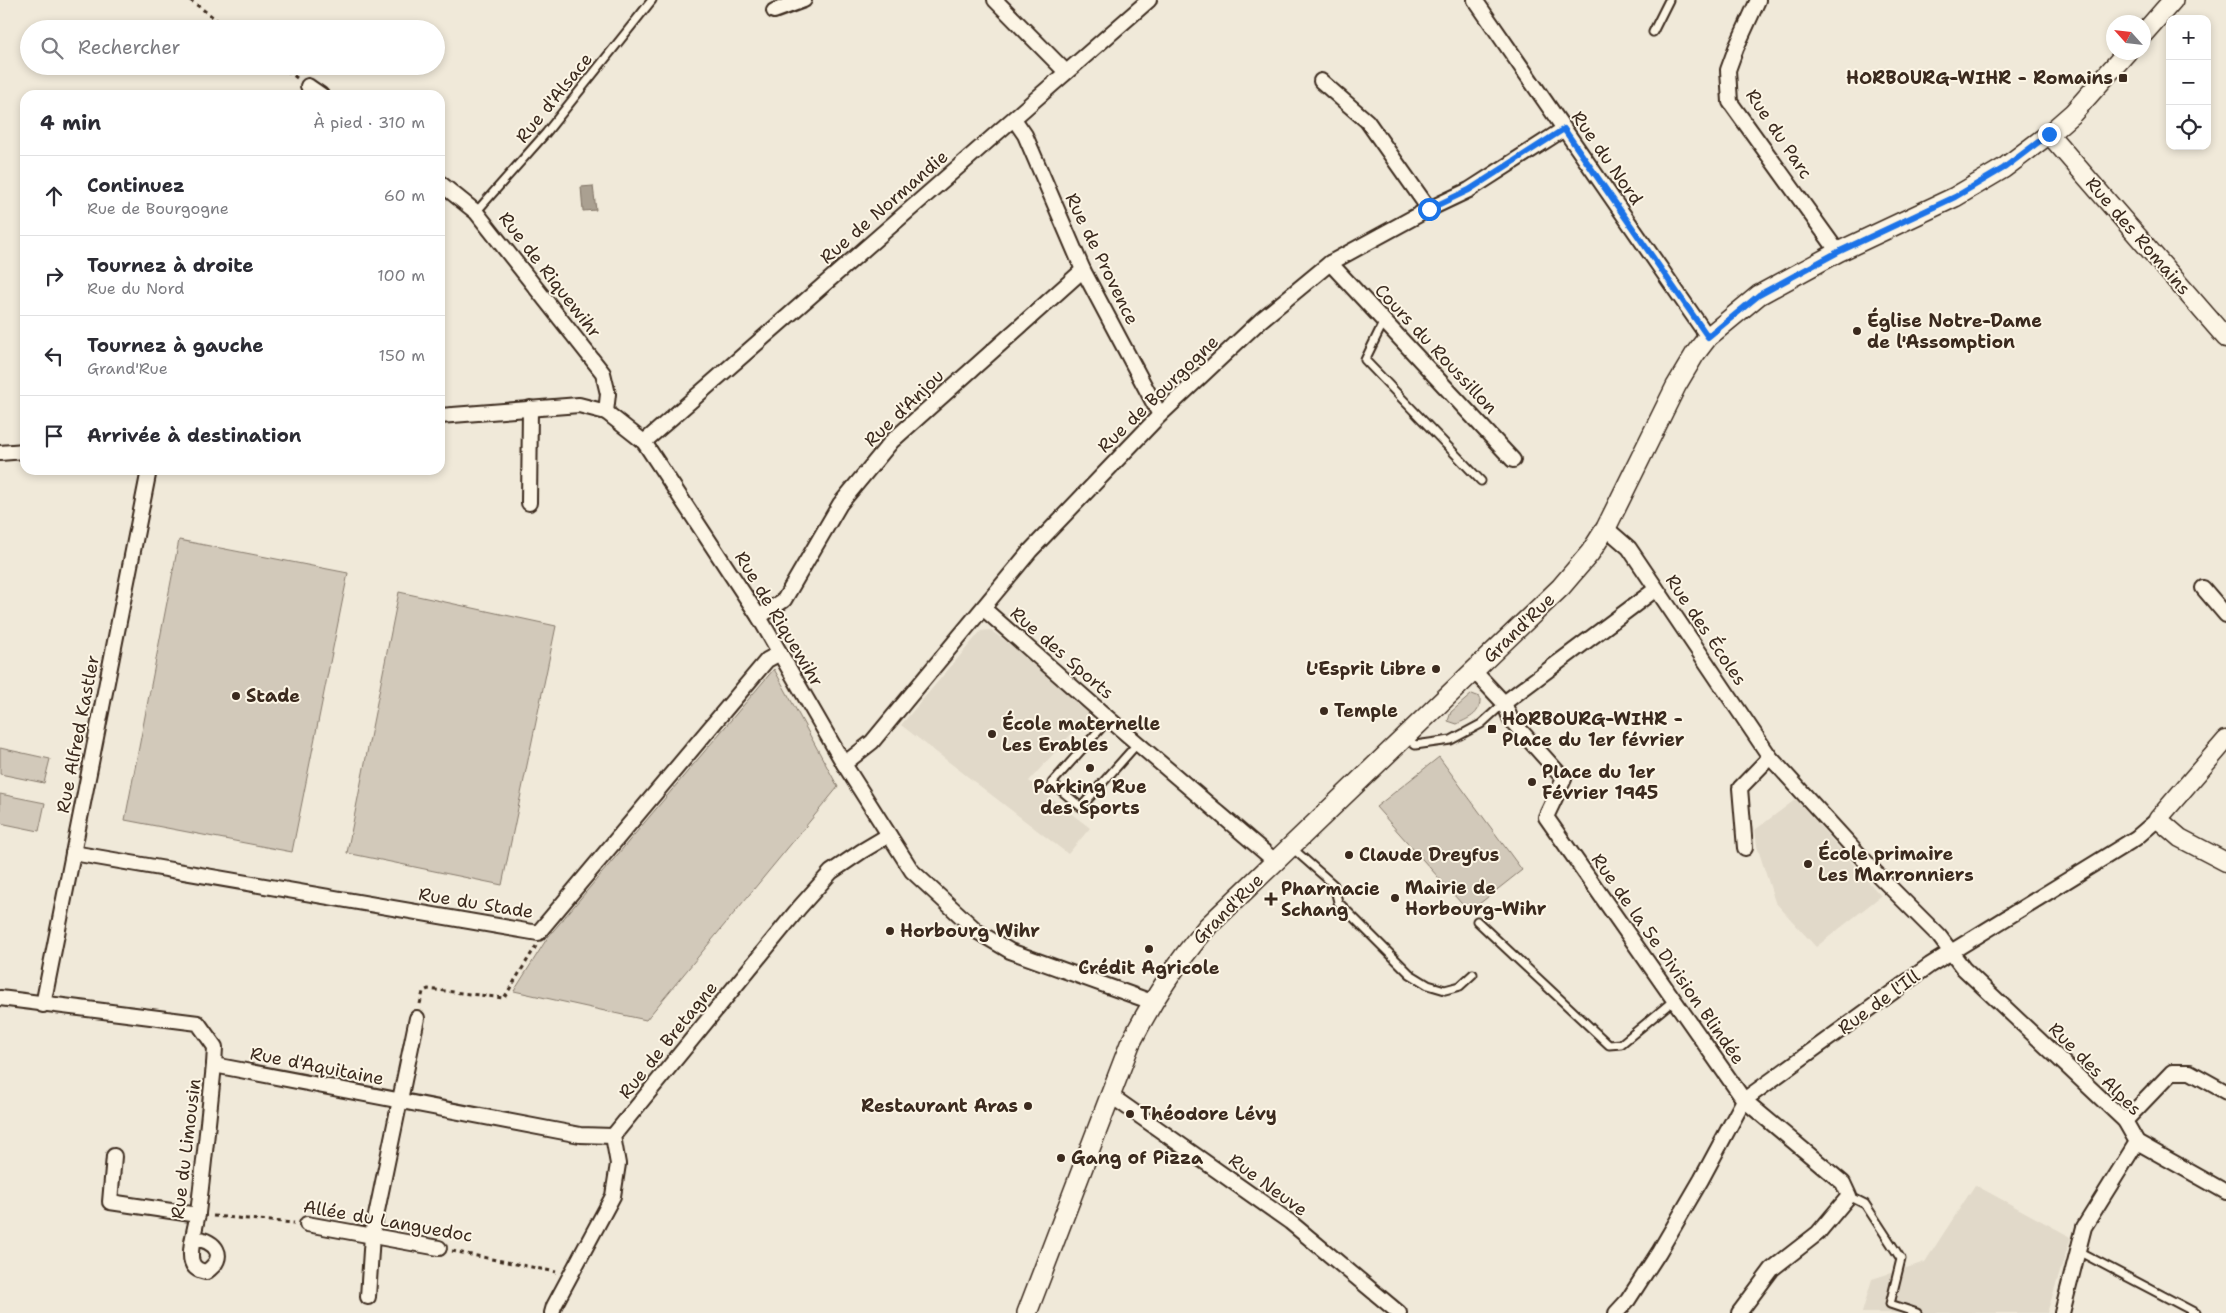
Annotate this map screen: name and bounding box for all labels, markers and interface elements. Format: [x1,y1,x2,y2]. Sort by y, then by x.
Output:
north arrow [2106,15,2151,60]
map controls [2166,15,2211,150]
button: + [2166,15,2211,60]
search box [20,20,445,75]
icon: search [38,34,66,62]
text: Rechercher [78,35,181,60]
street label: Rue d'Alsace [510,48,598,148]
button: − [2166,60,2211,105]
place label: HORBOURG-WIHR - Romains [1846,66,2113,90]
marker: HORBOURG-WIHR - Romains [2117,72,2129,84]
street label: Rue du Parc [1740,84,1818,184]
button: locate [2166,105,2211,150]
street label: Rue du Nord [1566,106,1648,210]
text: 4 min [40,109,101,137]
text: À pied · 310 m [313,112,425,133]
route end [2038,123,2061,146]
street label: Rue de Normandie [815,145,953,269]
street label: Rue des Romains [2080,172,2196,300]
text: Continuez [87,173,185,198]
icon: ahead [40,182,68,210]
text: 60 m [384,185,425,206]
street label: Rue de Provence [1060,189,1144,329]
text: Rue de Bourgogne [87,198,229,219]
route start [1418,198,1441,221]
street label: Rue de Riquewihr [493,207,607,343]
text: Tournez à droite [87,253,254,278]
icon: right [40,262,68,290]
text: 100 m [377,265,425,286]
text: Rue du Nord [87,278,184,299]
street label: Cours du Roussillon [1369,279,1503,419]
place label: Église Notre-Dame de l'Assomption [1867,307,2042,354]
marker: Église Notre-Dame de l'Assomption [1851,325,1863,337]
street label: Rue de Bourgogne [1092,330,1224,458]
text: Tournez à gauche [87,333,264,358]
icon: left [40,342,68,370]
text: 150 m [378,345,425,366]
text: Grand'Rue [87,358,168,379]
street label: Rue d'Anjou [859,364,949,452]
icon: arrive [40,422,68,450]
text: Arrivée à destination [87,423,301,448]
street label: Rue de Riquewihr [729,547,829,691]
street label: Rue des Écoles [1660,570,1752,690]
street label: Grand'Rue [1478,588,1560,668]
street label: Rue des Sports [1005,601,1119,705]
street label: Rue Alfred Kastler [51,653,105,815]
place label: L'Esprit Libre [1306,657,1426,681]
marker: L'Esprit Libre [1430,663,1442,675]
place label: Stade [246,684,300,708]
marker: Stade [230,690,242,702]
place label: Temple [1334,699,1398,723]
marker: Temple [1318,705,1330,717]
place label: HORBOURG-WIHR - Place du 1er février [1502,707,1685,752]
place label: École maternelle Les Erables [1002,710,1161,757]
marker: HORBOURG-WIHR - Place du 1er février [1486,723,1498,735]
marker: École maternelle Les Erables [986,728,998,740]
place label: Place du 1er Février 1945 [1542,760,1658,805]
marker: Parking Rue des Sports [1084,762,1096,774]
place label: Parking Rue des Sports [1033,775,1147,820]
marker: Place du 1er Février 1945 [1526,776,1538,788]
place label: École primaire Les Marronniers [1818,840,1974,887]
place label: Claude Dreyfus [1359,843,1499,867]
marker: Claude Dreyfus [1343,849,1355,861]
street label: Rue de la 5e Division Blindée [1586,849,1750,1069]
marker: École primaire Les Marronniers [1802,858,1814,870]
street label: Grand'Rue [1187,868,1269,950]
place label: Mairie de Horbourg-Wihr [1405,876,1547,921]
place label: Pharmacie Schang [1281,877,1380,922]
street label: Rue du Stade [417,882,535,924]
marker: Mairie de Horbourg-Wihr [1389,892,1401,904]
marker: Pharmacie Schang [1265,893,1277,905]
place label: Horbourg Wihr [900,919,1040,943]
marker: Horbourg Wihr [884,925,896,937]
marker: Crédit Agricole [1143,943,1155,955]
place label: Crédit Agricole [1078,956,1220,980]
street label: Rue de l'Ill [1833,964,1925,1040]
street label: Rue de Bretagne [613,976,723,1104]
street label: Rue des Alpes [2043,1017,2147,1121]
street label: Rue d'Aquitaine [248,1041,386,1091]
street label: Rue du Limousin [165,1077,207,1221]
place label: Restaurant Aras [861,1094,1018,1118]
marker: Restaurant Aras [1022,1100,1034,1112]
place label: Théodore Lévy [1140,1102,1277,1126]
marker: Théodore Lévy [1124,1108,1136,1120]
place label: Gang of Pizza [1071,1146,1204,1170]
street label: Rue Neuve [1224,1148,1312,1222]
marker: Gang of Pizza [1055,1152,1067,1164]
street label: Allée du Languedoc [301,1194,475,1248]

